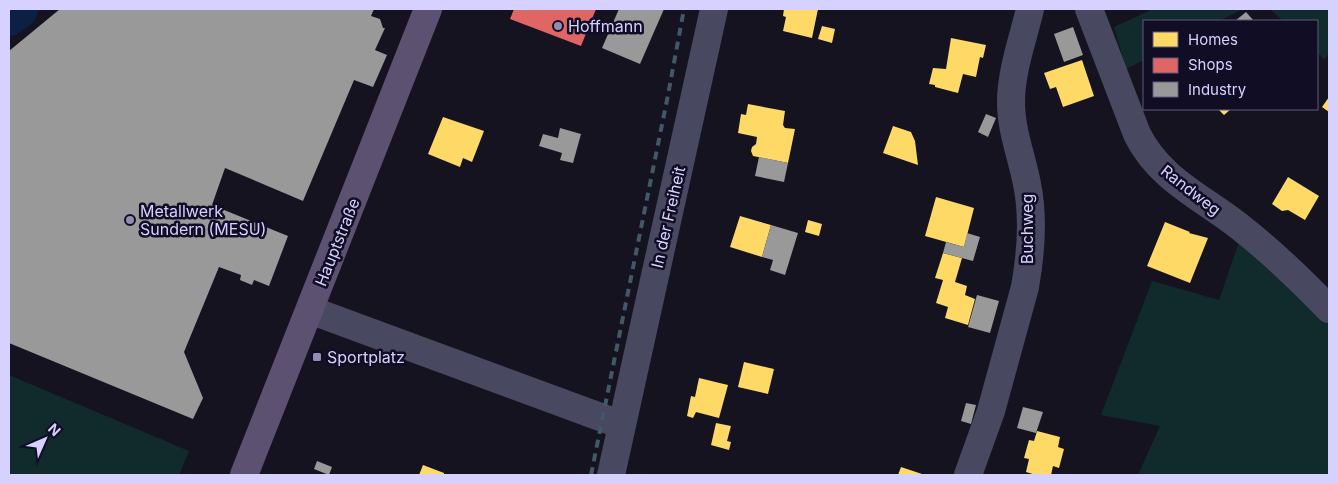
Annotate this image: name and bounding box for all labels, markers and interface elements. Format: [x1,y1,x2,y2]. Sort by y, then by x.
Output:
place label: Hoffmann [568,16,643,36]
marker: Hoffmann [552,20,564,32]
legend [1143,20,1318,110]
text: Homes [1188,30,1238,49]
text: Shops [1188,55,1233,74]
text: Industry [1188,80,1247,99]
street label: Randweg [1157,160,1225,220]
street label: In der Freiheit [647,164,689,270]
street label: Buchweg [1017,194,1037,264]
street label: Hauptstraße [310,195,364,289]
place label: Metallwerk Sundern (MESU) [140,201,266,239]
marker: Metallwerk Sundern (MESU) [124,214,136,226]
place label: Sportplatz [327,347,405,367]
marker: Sportplatz [311,351,323,363]
north arrow [20,414,70,464]
text: N [45,420,64,439]

